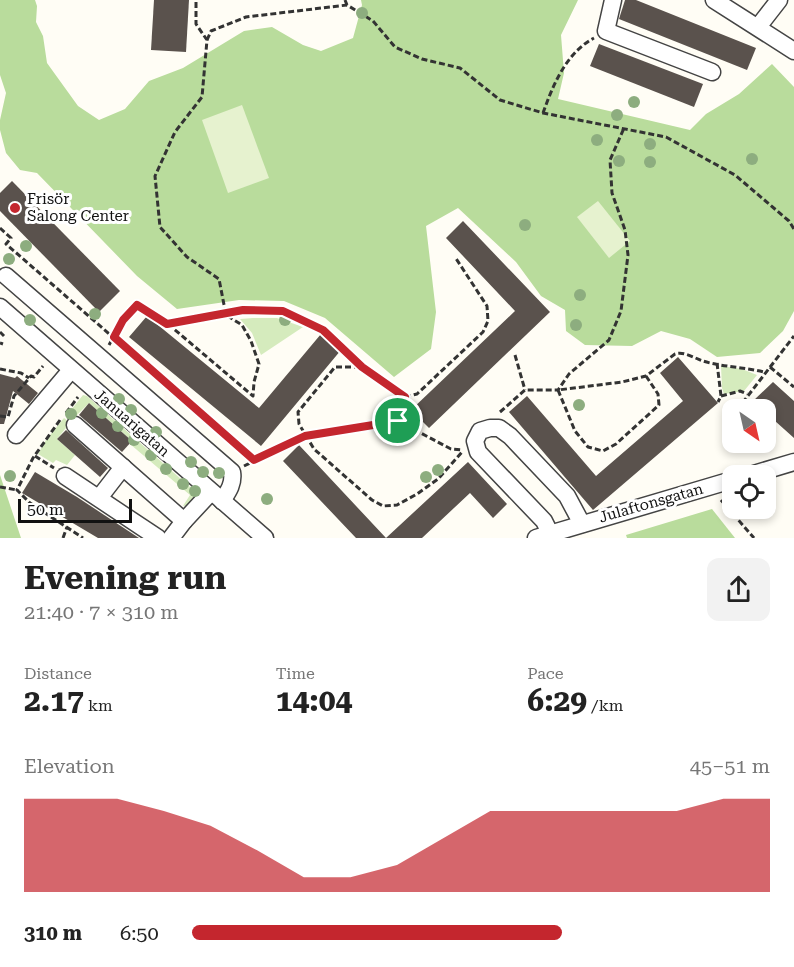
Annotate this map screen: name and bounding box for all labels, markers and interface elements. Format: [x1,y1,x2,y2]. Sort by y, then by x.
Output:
place label: Frisör Salong Center [27,190,129,225]
marker: Frisör Salong Center [8,201,22,215]
street label: Januarigatan [91,385,174,461]
pin [372,395,423,446]
north arrow [722,399,776,453]
map controls [722,399,776,519]
icon: arrive [381,404,414,437]
button: locate [722,465,776,519]
street label: Julaftonsgatan [597,479,706,526]
scale bar [18,496,132,524]
text: 50 m [27,500,64,519]
text: Evening run [24,558,226,597]
button: share [707,558,770,621]
text: 21:40 · 7 × 310 m [24,600,179,624]
text: Distance [24,664,92,683]
text: Time [276,664,315,683]
text: Pace [527,664,563,683]
text: 2.17 [24,683,84,718]
text: 14:04 [276,683,352,718]
text: 6:29 [527,683,587,718]
text: km [84,696,113,715]
text: /km [587,696,623,715]
text: Elevation [24,754,115,778]
text: 45–51 m [690,754,770,778]
text: 310 m [24,921,82,945]
text: 6:50 [120,921,159,945]

